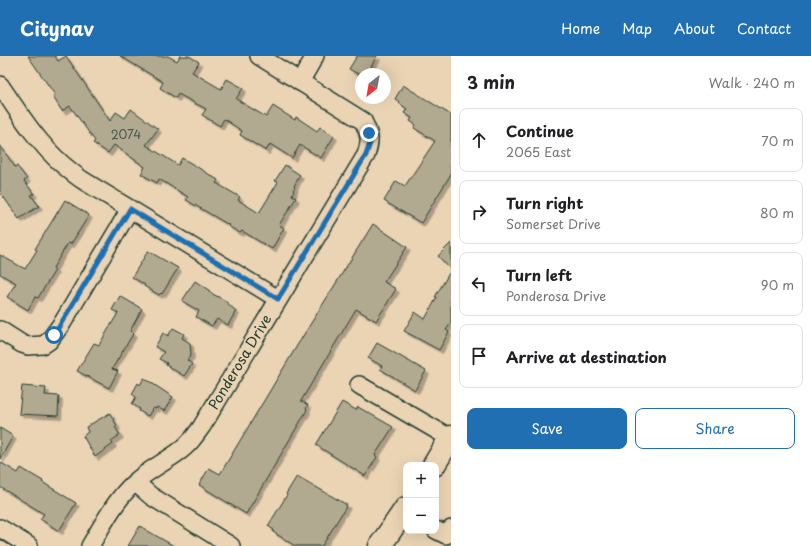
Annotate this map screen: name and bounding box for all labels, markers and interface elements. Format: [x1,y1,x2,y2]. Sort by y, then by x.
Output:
text: Citynav [20,14,94,42]
text: Home [561,18,600,39]
text: Map [622,18,652,39]
text: About [674,18,715,39]
text: Contact [737,18,791,39]
north arrow [355,68,391,104]
text: 3 min [467,69,515,95]
text: Walk · 240 m [709,73,795,92]
text: Continue [506,119,574,142]
route end [360,124,378,142]
house number: 2074 [111,125,141,143]
icon: ahead [468,129,490,151]
text: 70 m [761,131,794,150]
text: 2065 East [506,142,571,161]
text: Turn right [506,191,583,214]
icon: right [468,201,490,223]
text: 80 m [760,203,794,222]
text: Somerset Drive [506,214,601,233]
text: Turn left [506,263,572,286]
icon: left [468,273,490,295]
text: 90 m [761,275,794,294]
text: Ponderosa Drive [506,286,606,305]
street label: Ponderosa Drive [203,310,276,413]
route start [45,326,63,344]
icon: arrive [468,345,490,367]
text: Arrive at destination [506,345,667,368]
button: Save [467,408,627,449]
button: Share [635,408,795,449]
map controls [403,462,439,534]
button: + [403,462,439,498]
button: − [403,498,439,534]

